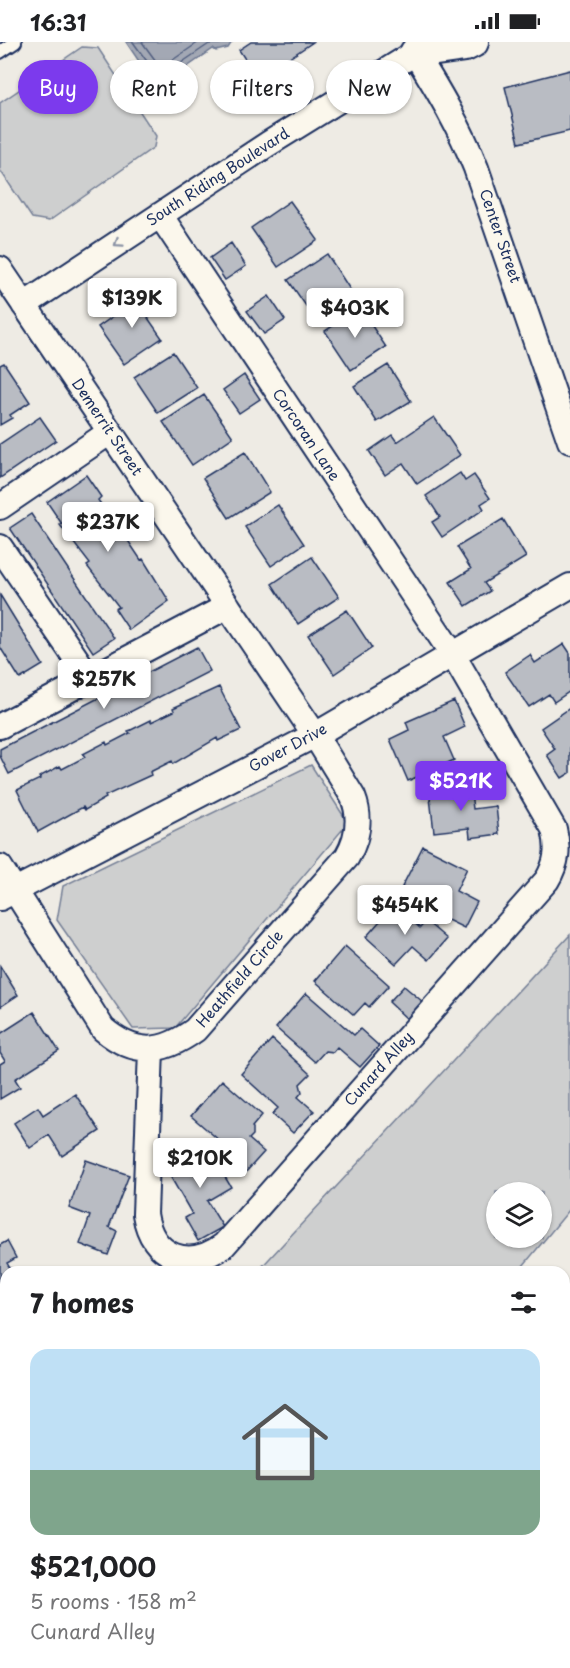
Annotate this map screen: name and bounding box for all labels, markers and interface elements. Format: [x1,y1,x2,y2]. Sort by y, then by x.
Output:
text: 16:31 [30,5,86,38]
chip: Buy [18,60,98,114]
chip: Rent [110,60,198,114]
chip: Filters [210,60,314,114]
chip: New [326,60,412,114]
street label: South Riding Boulevard [141,121,293,231]
street label: Center Street [475,185,528,286]
one-way arrow [114,236,125,247]
pin: $139K [90,278,174,329]
text: $139K [102,282,162,312]
pin: $403K [313,288,397,339]
text: $403K [321,292,389,322]
street label: Demerrit Street [67,373,149,480]
street label: Corcoran Lane [268,383,347,485]
pin: $237K [66,502,150,553]
text: $237K [76,506,140,536]
pin: $257K [62,659,146,710]
text: $257K [72,663,136,693]
street label: Gover Drive [244,716,331,777]
pin: $521K [419,761,503,812]
text: $521K [429,765,493,795]
pin: $454K [363,885,447,936]
text: $454K [371,889,439,919]
street label: Heathfield Circle [190,924,288,1032]
street label: Cunard Alley [338,1025,418,1111]
pin: $210K [158,1138,242,1189]
text: $210K [167,1142,233,1172]
map controls [486,1182,552,1248]
button: layers [486,1182,552,1248]
text: 7 homes [30,1283,134,1322]
icon: filters [507,1286,540,1319]
icon: home [231,1388,339,1496]
text: $521,000 [30,1547,156,1586]
text: 5 rooms · 158 m² [30,1586,197,1616]
text: Cunard Alley [30,1616,155,1646]

